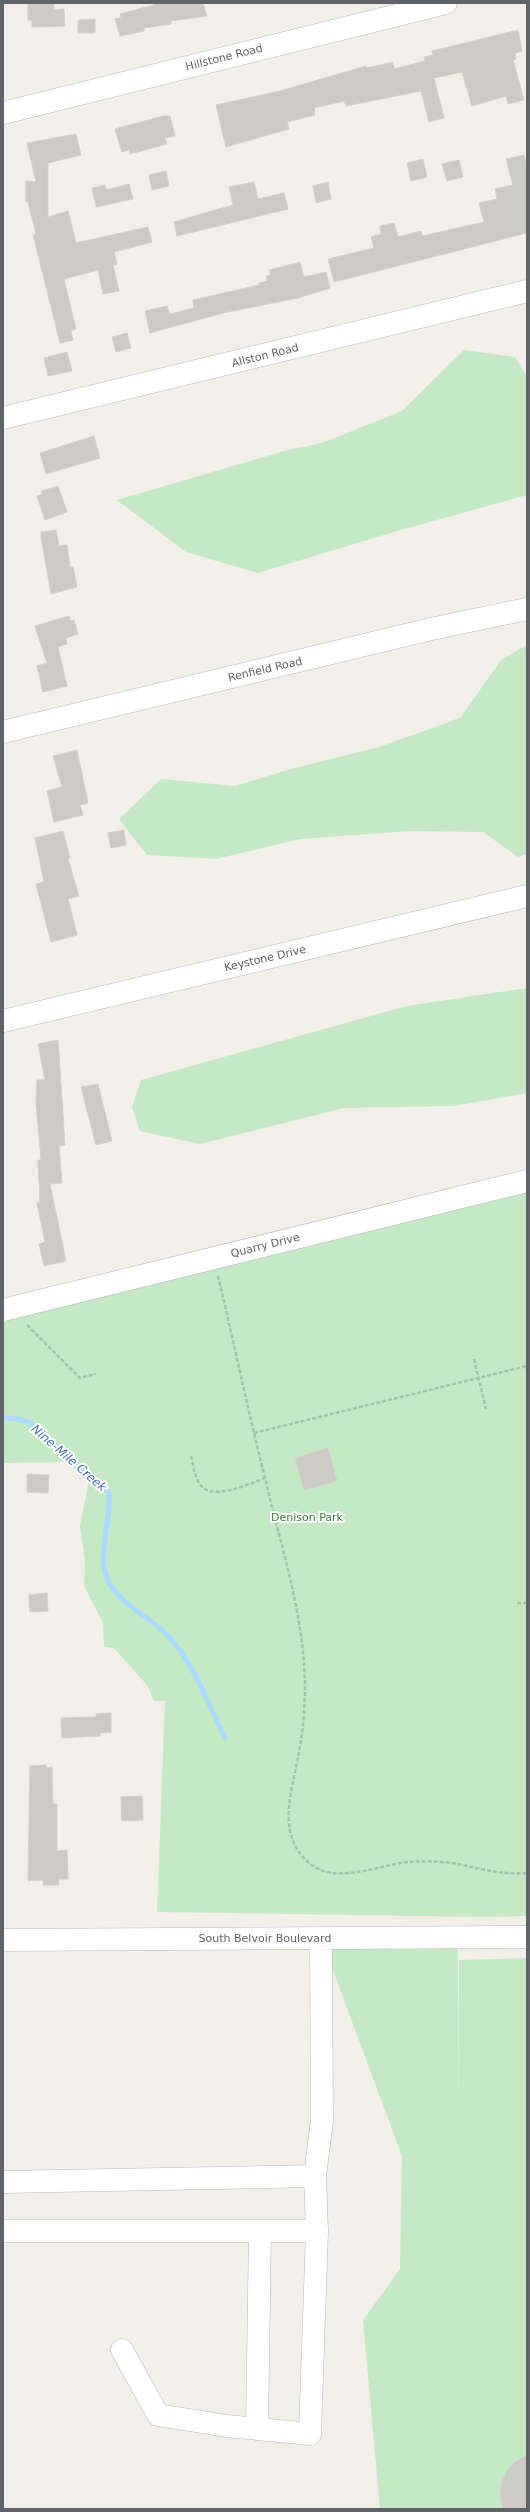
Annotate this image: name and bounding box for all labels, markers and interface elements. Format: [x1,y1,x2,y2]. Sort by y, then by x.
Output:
street label: Hillstone Road [184,42,264,73]
street label: Allston Road [230,341,300,370]
street label: Renfield Road [227,655,303,684]
street label: Keystone Drive [223,943,307,974]
street label: Quarry Drive [229,1231,301,1260]
water label: Nine-Mile Creek [29,1422,110,1495]
park label: Denison Park [271,1511,344,1524]
street label: South Belvoir Boulevard [199,1932,331,1945]

